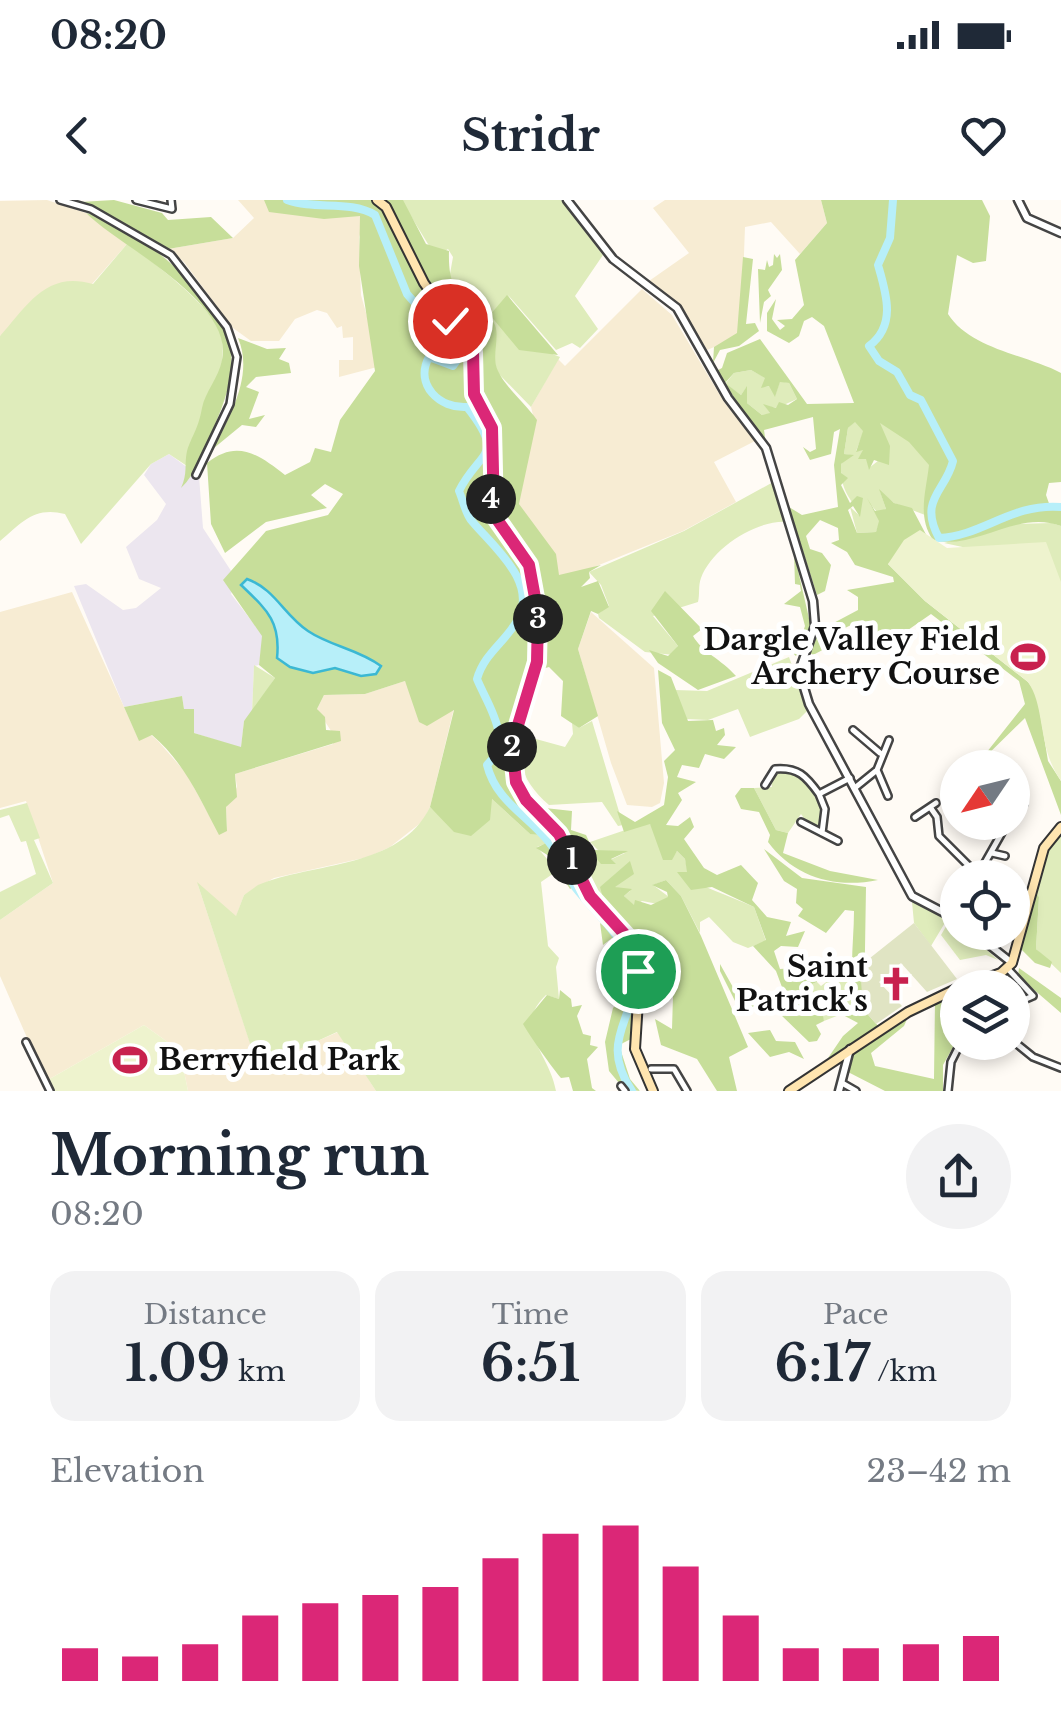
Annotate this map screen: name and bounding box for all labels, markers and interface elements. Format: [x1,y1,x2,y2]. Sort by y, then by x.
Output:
text: 08:20 [50,12,167,59]
text: Stridr [461,107,600,163]
icon: back [50,108,105,163]
icon: heart [956,108,1011,163]
pin [408,279,493,364]
icon: check [423,294,478,349]
pin: 4 [466,474,516,524]
text: 4 [482,481,500,516]
pin: 3 [513,594,563,644]
text: 3 [529,601,547,636]
place label: Dargle Valley Field Archery Course [703,621,1000,692]
sports icon: Dargle Valley Field Archery Course [1009,638,1047,676]
pin: 2 [487,722,537,772]
text: 2 [503,729,521,764]
north arrow [940,750,1030,840]
map controls [940,750,1030,1060]
pin: 1 [547,835,597,885]
text: 1 [566,842,578,877]
button: locate [940,860,1030,950]
pin [596,929,681,1014]
icon: arrive [611,944,666,999]
place label: Saint Patrick's [736,948,869,1019]
church icon: Saint Patrick's [877,965,915,1003]
button: layers [940,970,1030,1060]
sports icon: Berryfield Park [111,1041,149,1079]
place label: Berryfield Park [158,1041,401,1078]
text: Morning run [50,1122,429,1190]
button: share [906,1124,1011,1229]
text: 08:20 [50,1194,144,1234]
text: Distance [143,1297,267,1332]
text: Time [492,1297,569,1332]
text: Pace [823,1297,889,1332]
text: 1.09 [125,1332,230,1395]
text: 6:51 [481,1332,580,1395]
text: 6:17 [775,1332,870,1395]
text: km [230,1354,285,1389]
text: /km [870,1354,937,1389]
text: Elevation [50,1451,204,1491]
text: 23–42 m [866,1451,1011,1491]

